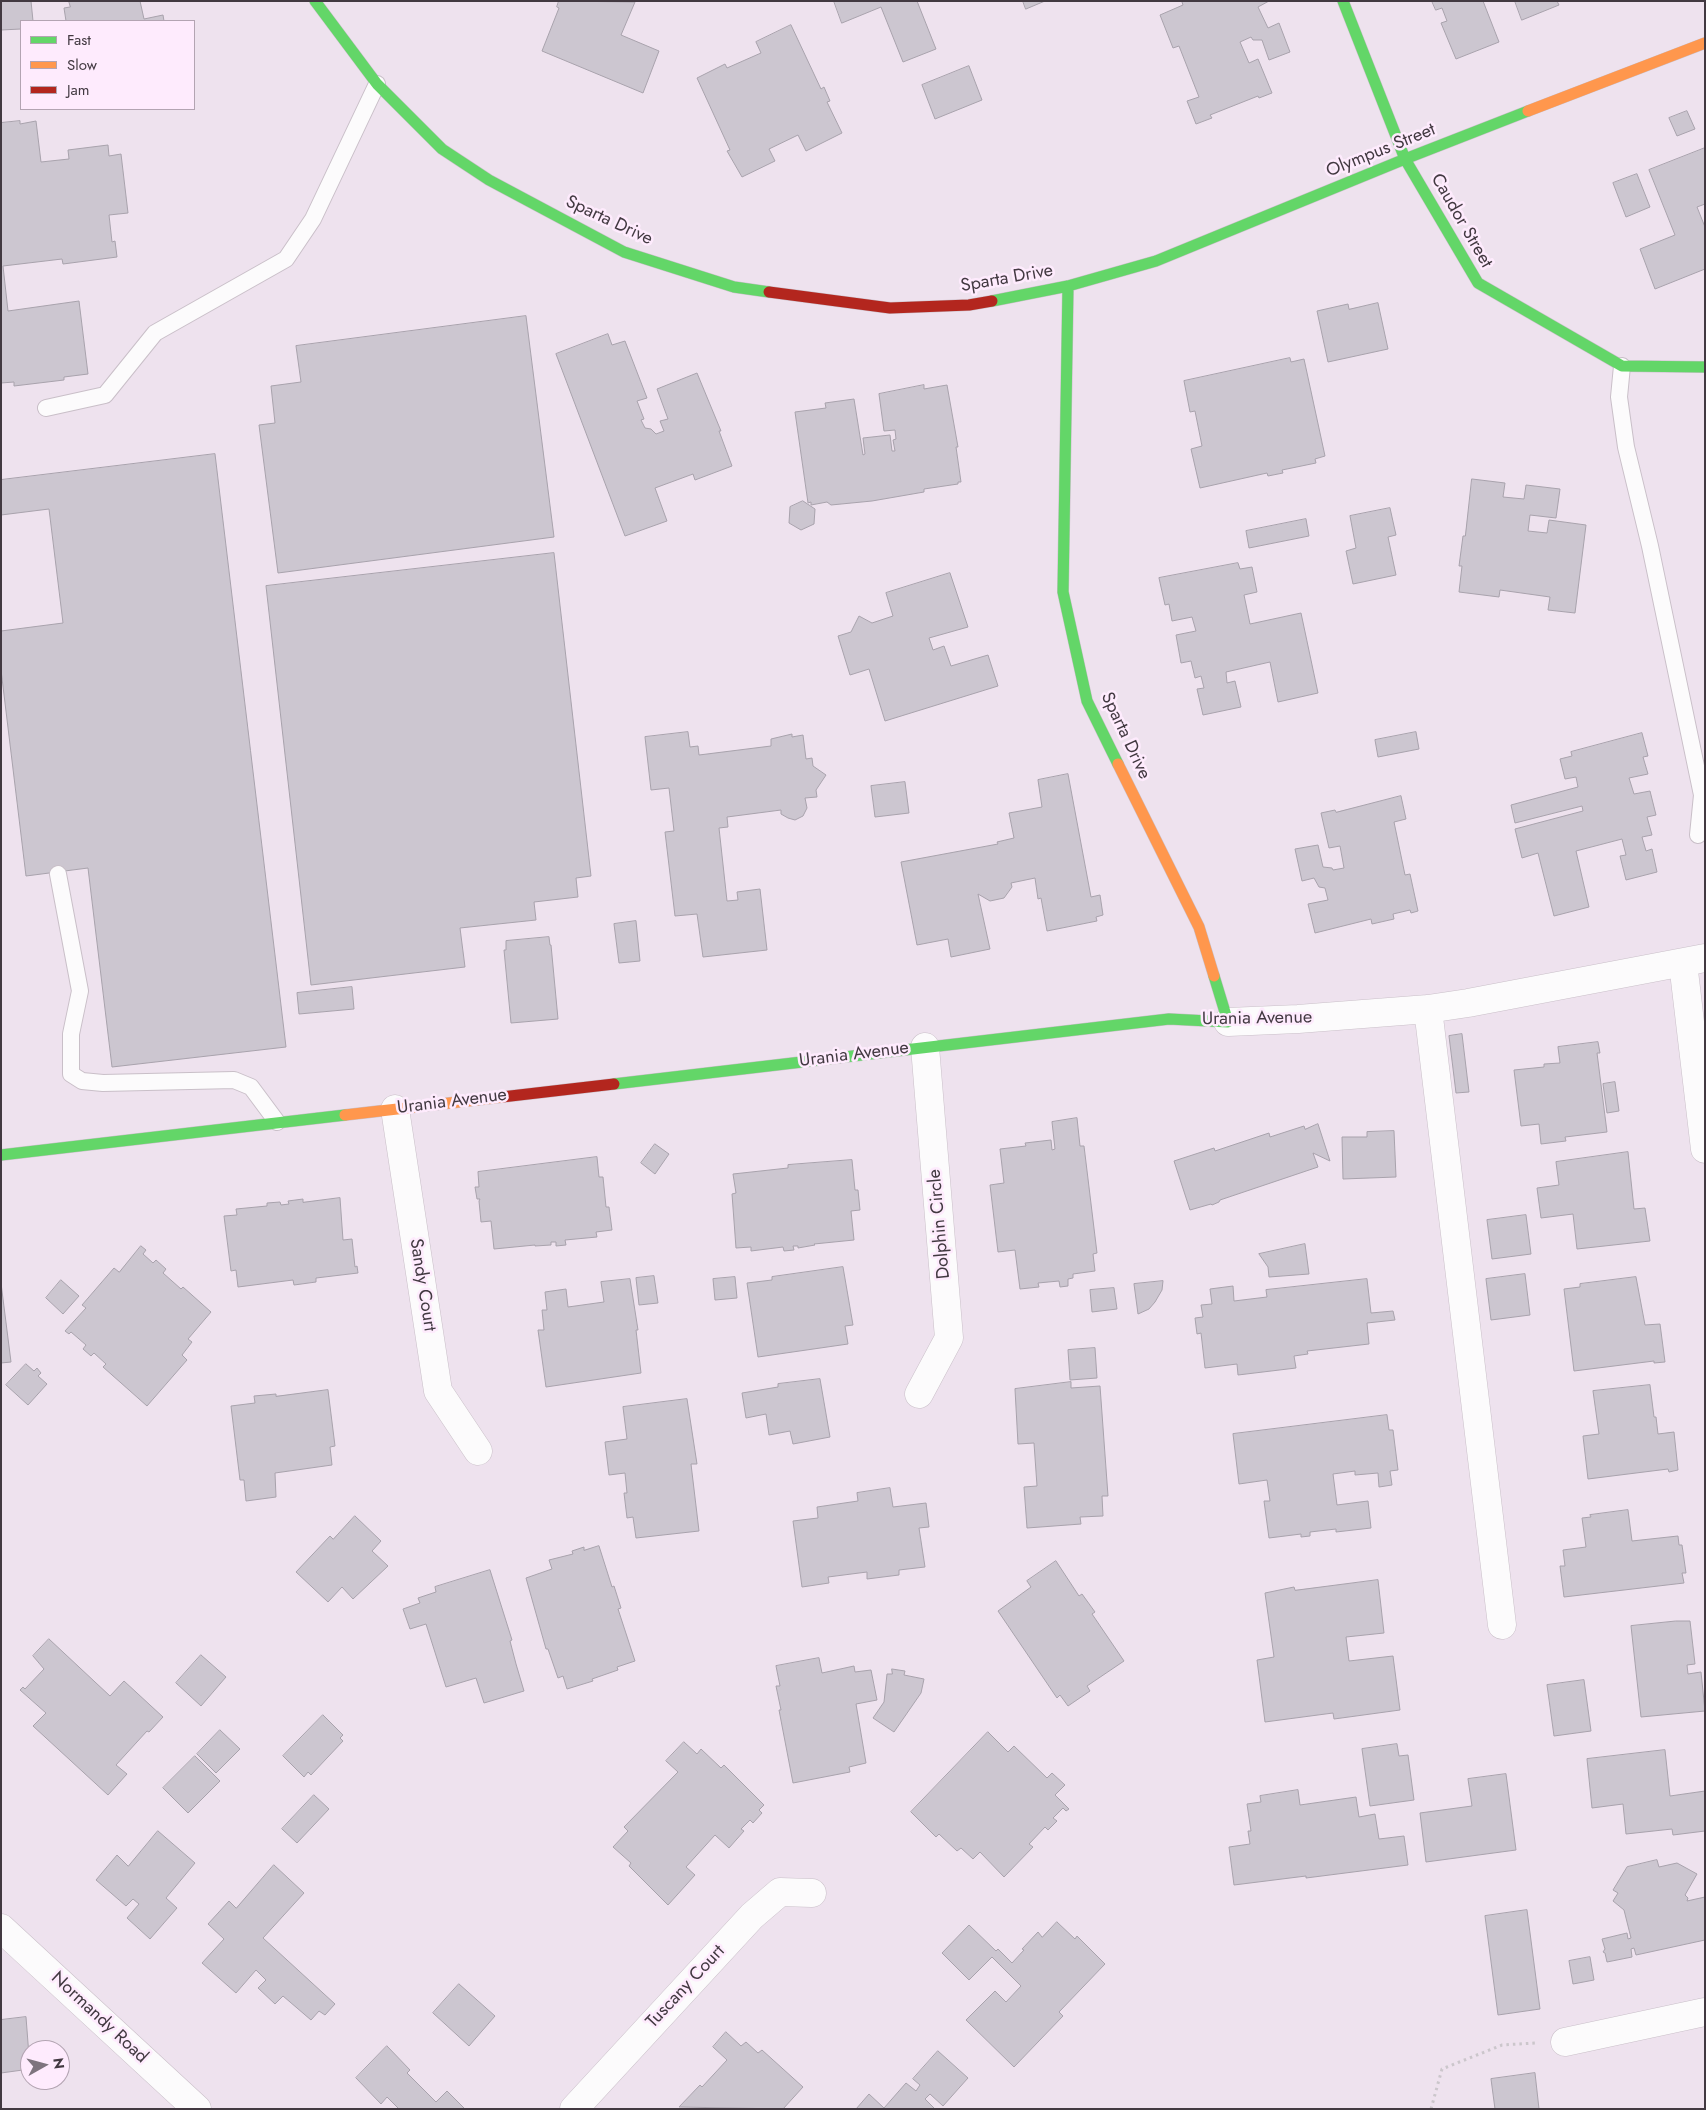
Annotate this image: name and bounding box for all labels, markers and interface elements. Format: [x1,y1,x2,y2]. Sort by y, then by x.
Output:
legend [20,20,195,110]
text: Fast [67,29,91,51]
text: Slow [67,54,97,76]
text: Jam [67,79,90,101]
street label: Olympus Street [1323,119,1439,183]
street label: Caudor Street [1425,170,1497,272]
street label: Sparta Drive [562,191,656,251]
street label: Sparta Drive [959,260,1055,298]
street label: Sparta Drive [1095,689,1155,783]
street label: Urania Avenue [1202,1007,1312,1031]
street label: Urania Avenue [798,1038,910,1072]
street label: Urania Avenue [396,1085,508,1119]
street label: Dolphin Circle [924,1168,956,1280]
street label: Sandy Court [404,1237,440,1333]
street label: Tuscany Court [642,1941,730,2033]
street label: Normandy Road [46,1968,152,2068]
north arrow [20,2040,70,2090]

